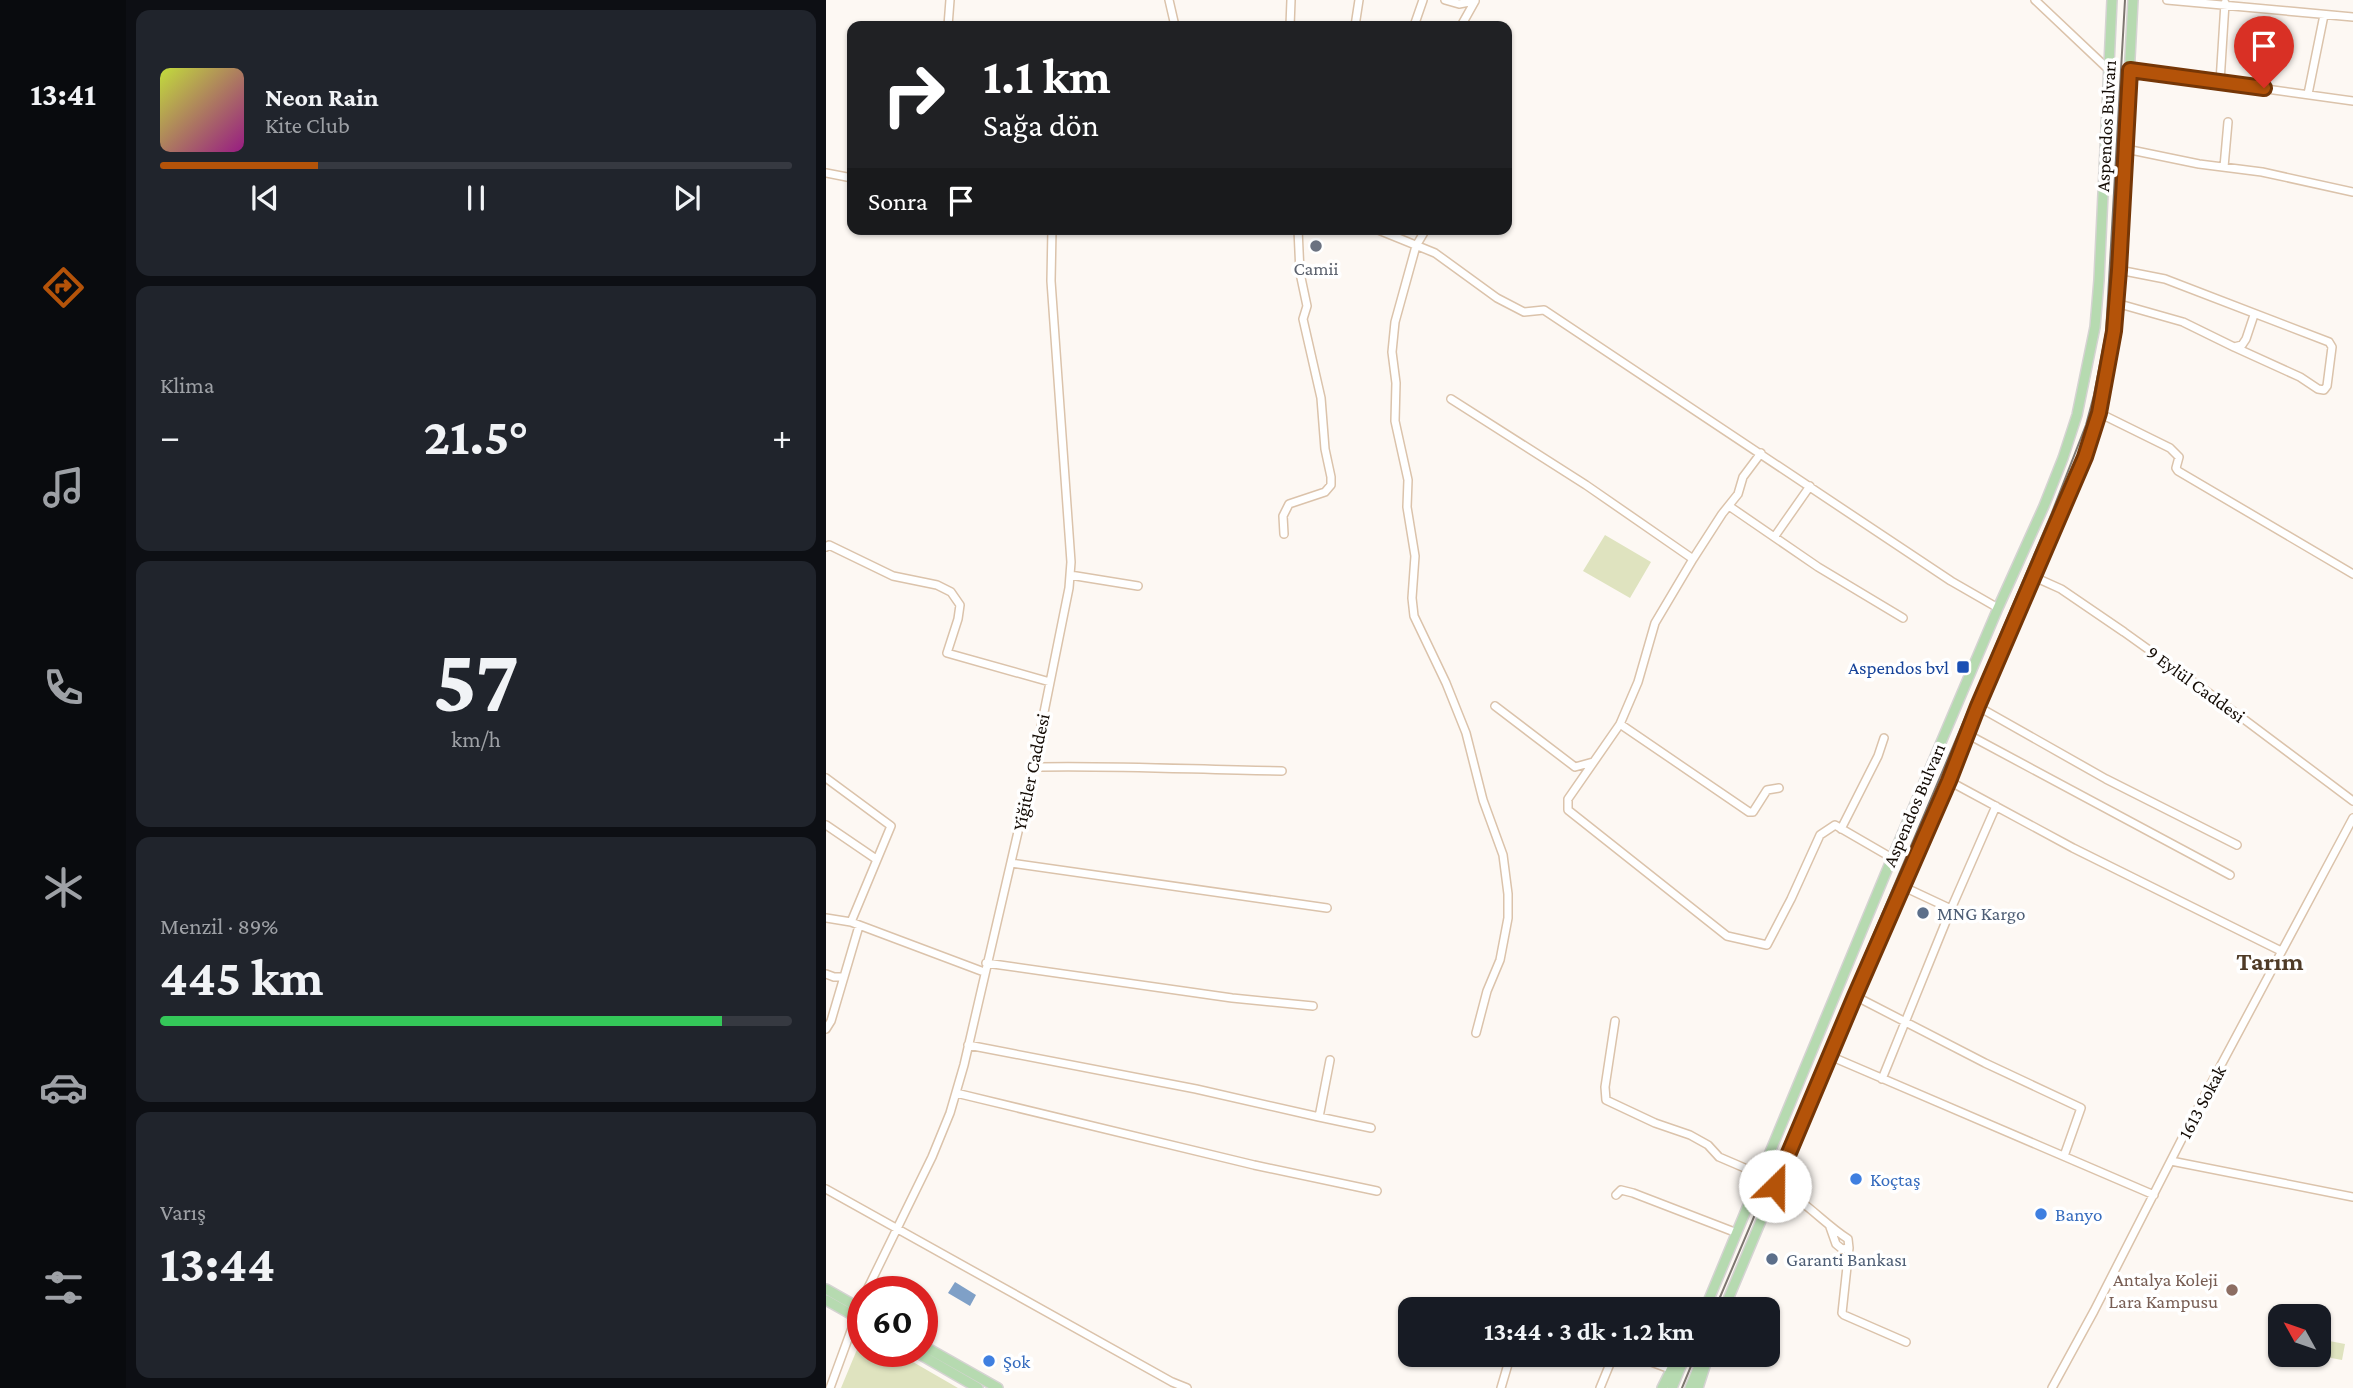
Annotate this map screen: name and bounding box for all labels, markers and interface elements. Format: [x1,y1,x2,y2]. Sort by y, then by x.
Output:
pin [2234,16,2294,88]
icon: arrive [2245,27,2283,65]
icon: right [868,49,959,140]
text: 1.1 km [983,49,1111,104]
street label: Aspendos Bulvarı [2092,60,2120,192]
text: 13:41 [30,76,96,112]
text: Neon Rain [265,83,379,112]
text: Sağa dön [983,107,1099,143]
text: Kite Club [265,112,350,138]
icon: previous [246,179,284,217]
icon: pause [457,179,495,217]
icon: next [668,179,706,217]
icon: arrive [942,182,980,220]
text: Sonra [868,187,928,216]
marker: Camii [1308,238,1324,254]
place label: Camii [1293,258,1339,279]
icon: directions [39,263,88,312]
text: Klima [160,372,214,398]
text: 21.5° [424,407,529,465]
text: − [160,415,180,457]
text: + [772,415,792,457]
icon: music [39,463,88,512]
text: 57 [433,629,519,731]
street label: 9 Eylül Caddesi [2143,641,2249,727]
place label: Aspendos bvl [1848,657,1949,678]
marker: Aspendos bvl [1955,659,1971,675]
icon: phone [39,663,88,712]
street label: Yiğitler Caddesi [1008,711,1054,832]
text: km/h [451,726,501,752]
street label: Aspendos Bulvarı [1879,740,1949,870]
icon: climate [39,863,88,912]
place label: MNG Kargo [1937,903,2025,924]
marker: MNG Kargo [1915,905,1931,921]
text: Menzil · 89% [160,913,278,939]
district label: Tarım [2236,947,2304,976]
text: 445 km [160,948,324,1006]
street label: 1613 Sokak [2174,1061,2230,1142]
icon: car [39,1063,88,1112]
position arrow [1738,1149,1812,1223]
place label: Koçtaş [1870,1169,1920,1190]
marker: Koçtaş [1848,1171,1864,1187]
text: Varış [160,1199,206,1225]
place label: Banyo [2055,1204,2102,1225]
marker: Banyo [2033,1206,2049,1222]
text: 13:44 [160,1234,275,1292]
place label: Garanti Bankası [1786,1249,1907,1270]
marker: Garanti Bankası [1764,1251,1780,1267]
icon: filters [39,1263,88,1312]
place label: Antalya Koleji Lara Kampusu [2109,1269,2218,1312]
speed limit sign: 60 [847,1276,938,1367]
marker: Antalya Koleji Lara Kampusu [2224,1282,2240,1298]
north arrow [2268,1304,2331,1367]
map controls [2268,1304,2331,1367]
text: 13:44 · 3 dk · 1.2 km [1484,1317,1694,1346]
place label: Şok [1003,1351,1031,1372]
marker: Şok [981,1353,997,1369]

